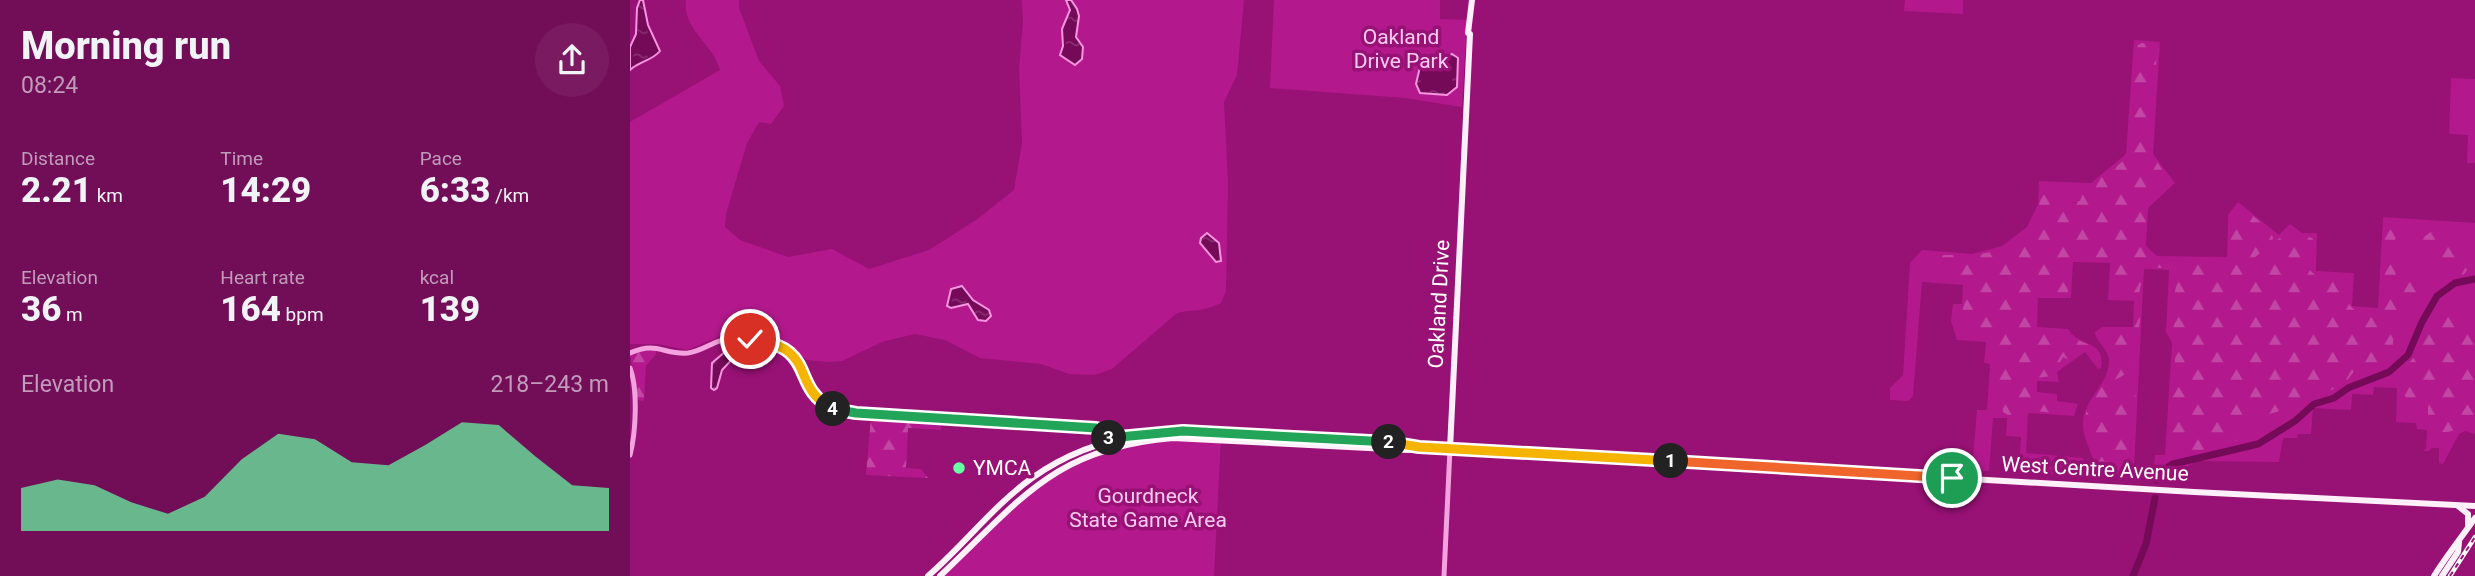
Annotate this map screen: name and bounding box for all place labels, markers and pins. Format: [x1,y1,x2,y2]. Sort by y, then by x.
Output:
pin [720,309,780,369]
pin: 4 [816,392,850,426]
pin: 3 [1092,420,1126,456]
pin: 2 [1372,424,1406,460]
pin: 1 [1654,444,1688,478]
pin [1922,448,1982,508]
place label: YMCA [973,456,1032,480]
marker: YMCA [951,460,967,476]

